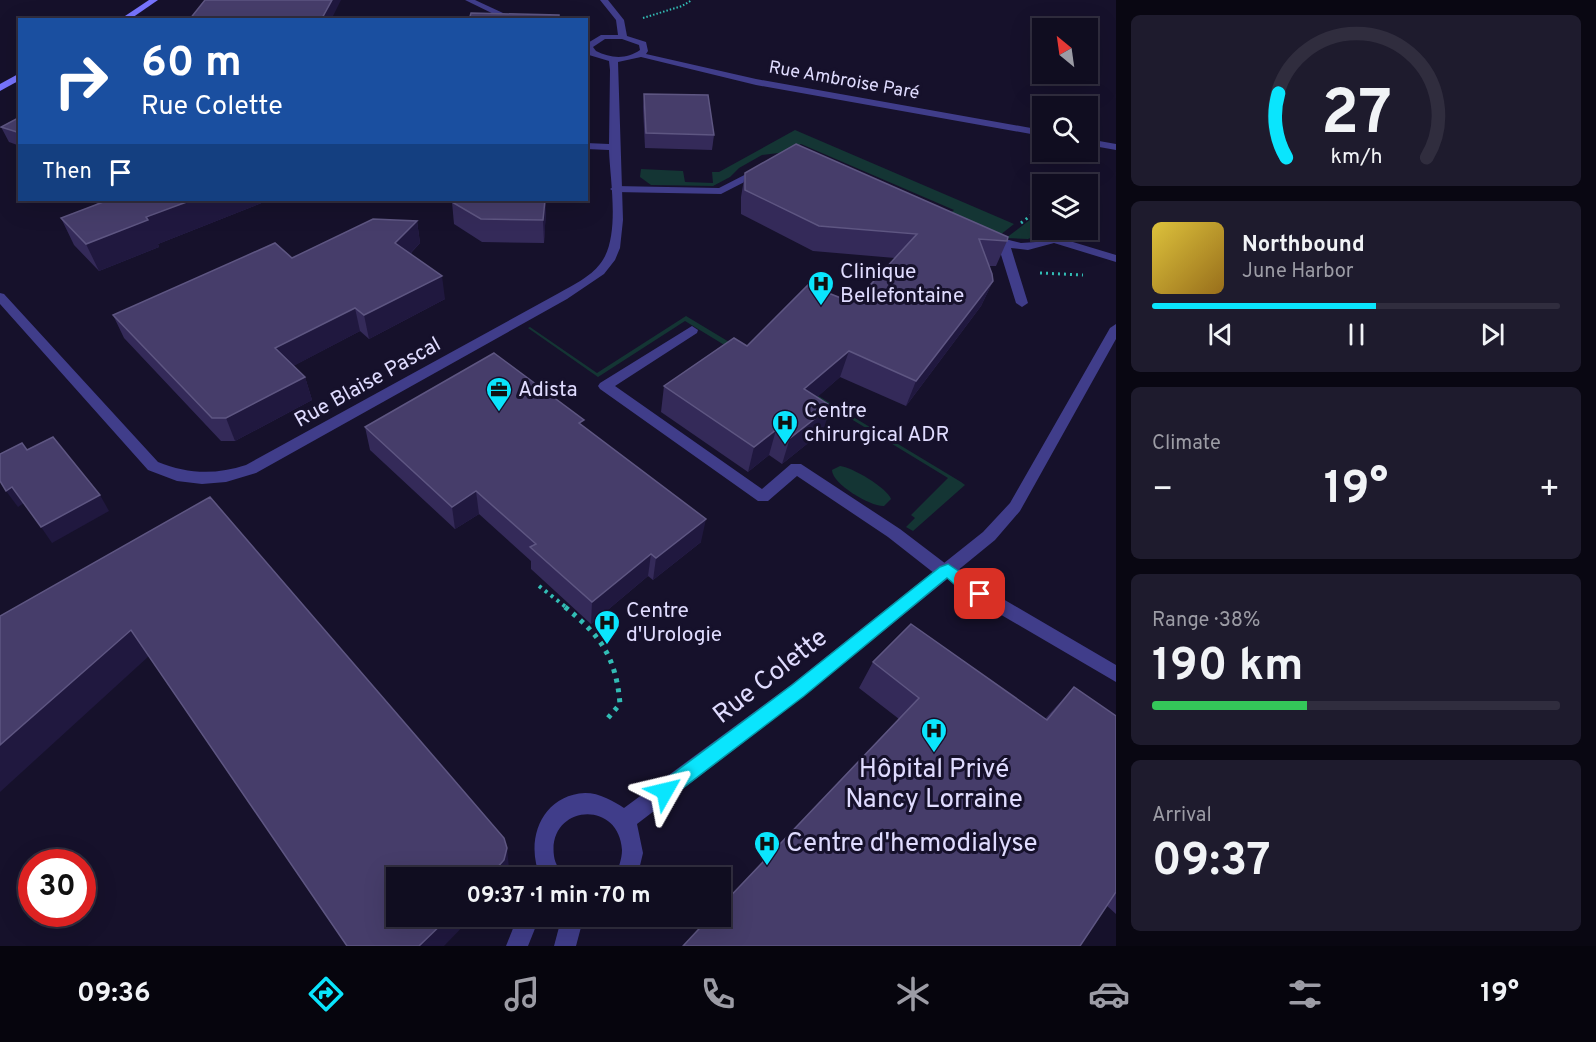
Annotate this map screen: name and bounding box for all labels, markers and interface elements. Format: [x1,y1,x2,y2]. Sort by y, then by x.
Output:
north arrow [1032,18,1098,84]
map controls [1032,18,1098,240]
text: 60 m [141,38,242,91]
icon: right [42,42,120,120]
street label: Rue Ambroise Paré [767,56,921,106]
text: 27 [1320,77,1392,156]
text: Rue Colette [141,90,283,124]
button: search [1032,96,1098,162]
text: km/h [1330,144,1382,171]
icon: arrive [104,156,137,189]
text: Then [42,159,92,186]
button: layers [1032,174,1098,240]
text: Northbound [1242,232,1365,259]
place label: Clinique Bellefontaine [840,259,964,310]
text: June Harbor [1242,259,1354,285]
hospital icon: Clinique Bellefontaine [806,269,836,307]
icon: previous [1204,318,1237,351]
icon: pause [1340,318,1373,351]
icon: next [1476,318,1509,351]
street label: Rue Blaise Pascal [290,332,446,434]
office icon: Adista [484,375,514,413]
place label: Adista [518,377,578,404]
place label: Centre chirurgical ADR [804,398,949,449]
hospital icon: Centre chirurgical ADR [770,408,800,446]
text: Climate [1152,431,1221,457]
text: 19° [1324,462,1388,519]
text: − [1152,470,1173,512]
text: + [1539,470,1560,512]
pin [954,568,1005,619]
icon: arrive [963,577,996,610]
place label: Centre d'Urologie [626,598,722,649]
hospital icon: Centre d'Urologie [592,608,622,646]
text: Range · 38% [1152,608,1260,634]
street label: Rue Colette [707,622,835,732]
text: 190 km [1152,639,1303,696]
hospital icon: Hôpital Privé Nancy Lorraine [919,716,949,754]
place label: Hôpital Privé Nancy Lorraine [845,754,1023,817]
position arrow [633,759,697,823]
text: Arrival [1152,803,1212,829]
place label: Centre d'hemodialyse [786,828,1037,861]
hospital icon: Centre d'hemodialyse [752,829,782,867]
text: 09:37 [1152,834,1271,891]
speed limit sign: 30 [18,849,96,927]
text: 09:37 · 1 min · 70 m [467,883,650,910]
icon: directions [305,973,347,1015]
icon: music [501,973,543,1015]
icon: phone [697,973,739,1015]
icon: climate [892,973,934,1015]
icon: car [1088,973,1130,1015]
icon: filters [1284,973,1326,1015]
text: 09:36 [77,977,151,1011]
text: 19° [1480,977,1519,1011]

